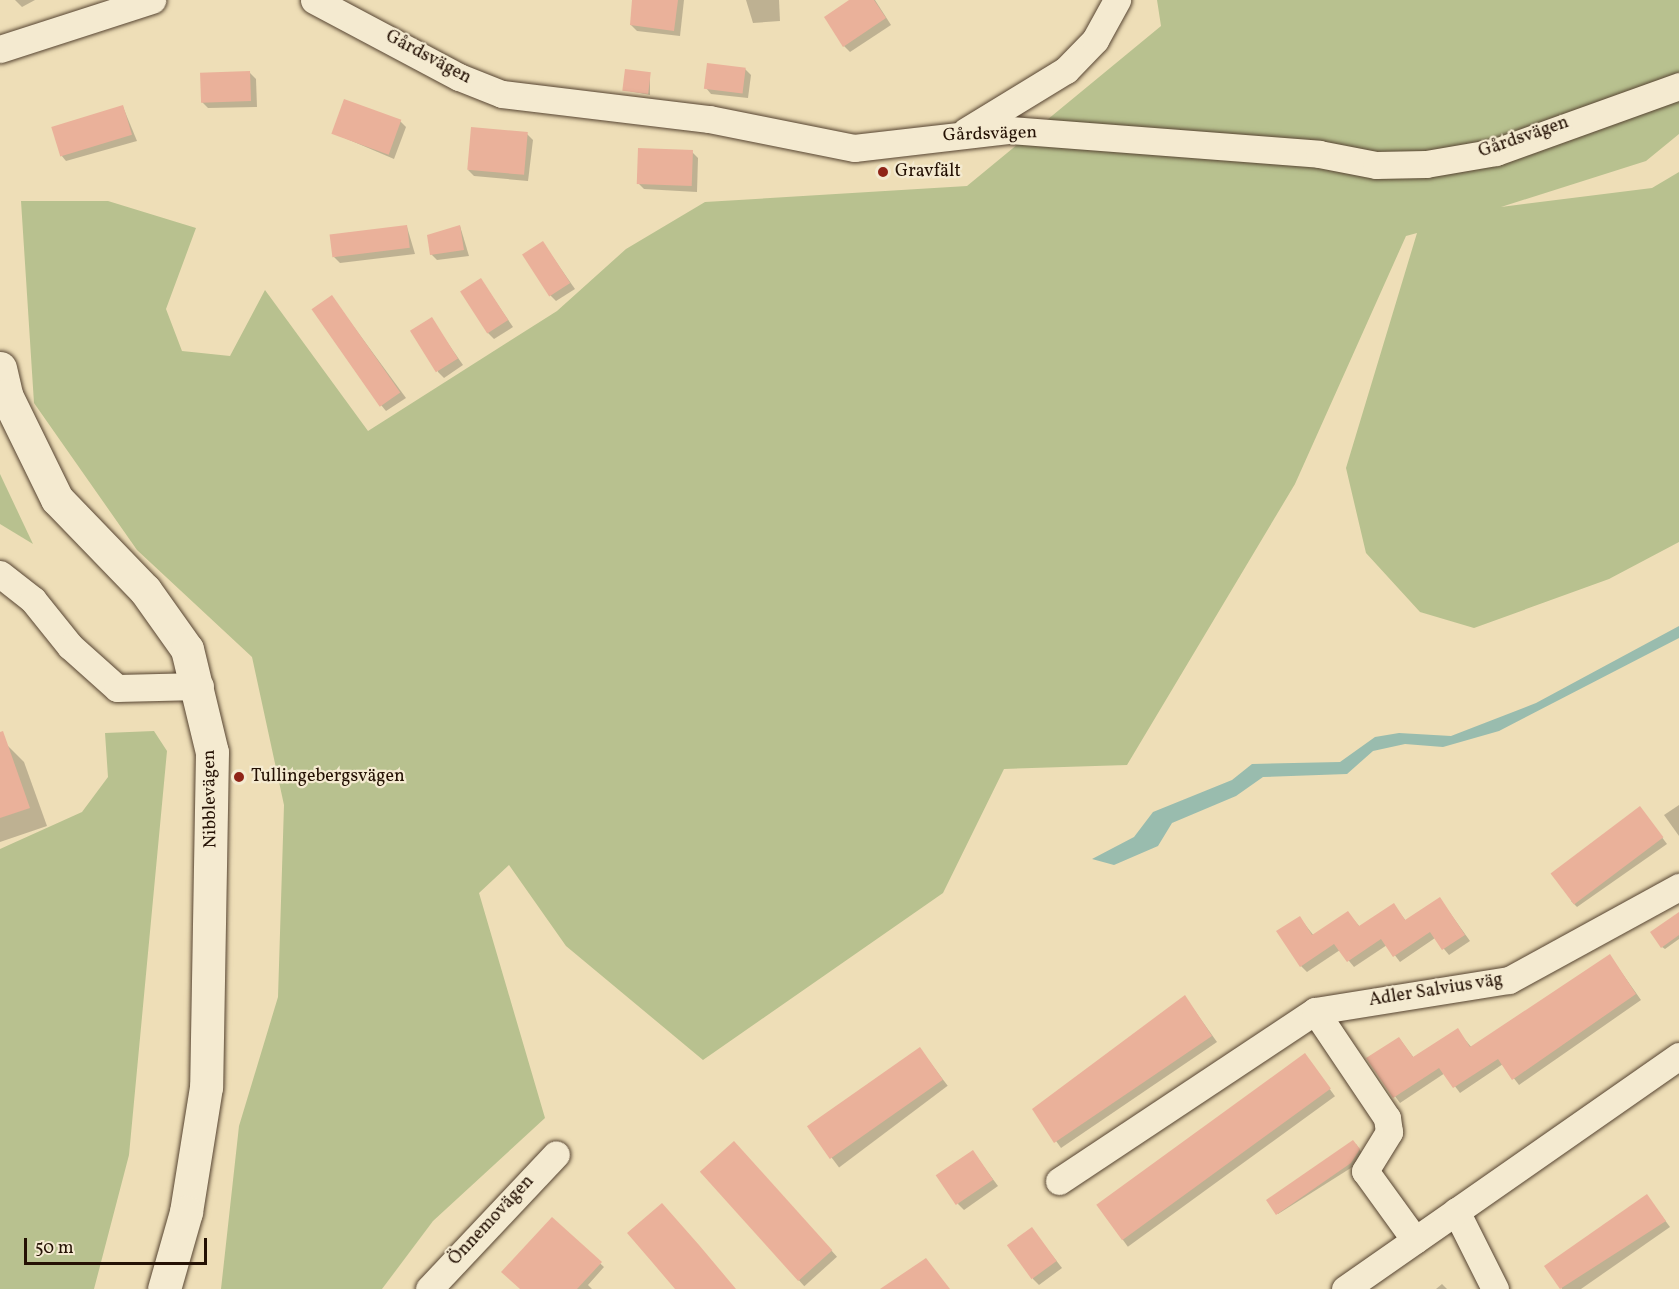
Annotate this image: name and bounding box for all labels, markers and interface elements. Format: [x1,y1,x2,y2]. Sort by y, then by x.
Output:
street label: Gårdsvägen [381,26,475,90]
street label: Gårdsvägen [1476,112,1572,164]
street label: Gårdsvägen [943,123,1037,147]
place label: Gravfält [895,161,961,183]
marker: Gravfält [876,165,890,179]
street label: Nibblevägen [199,749,223,849]
place label: Tullingebergsvägen [251,766,405,788]
marker: Tullingebergsvägen [232,770,246,784]
street label: Adler Salvius väg [1367,970,1505,1012]
street label: Önnemovägen [445,1171,539,1271]
scale bar [27,1226,210,1264]
text: 50 m [35,1236,74,1261]

